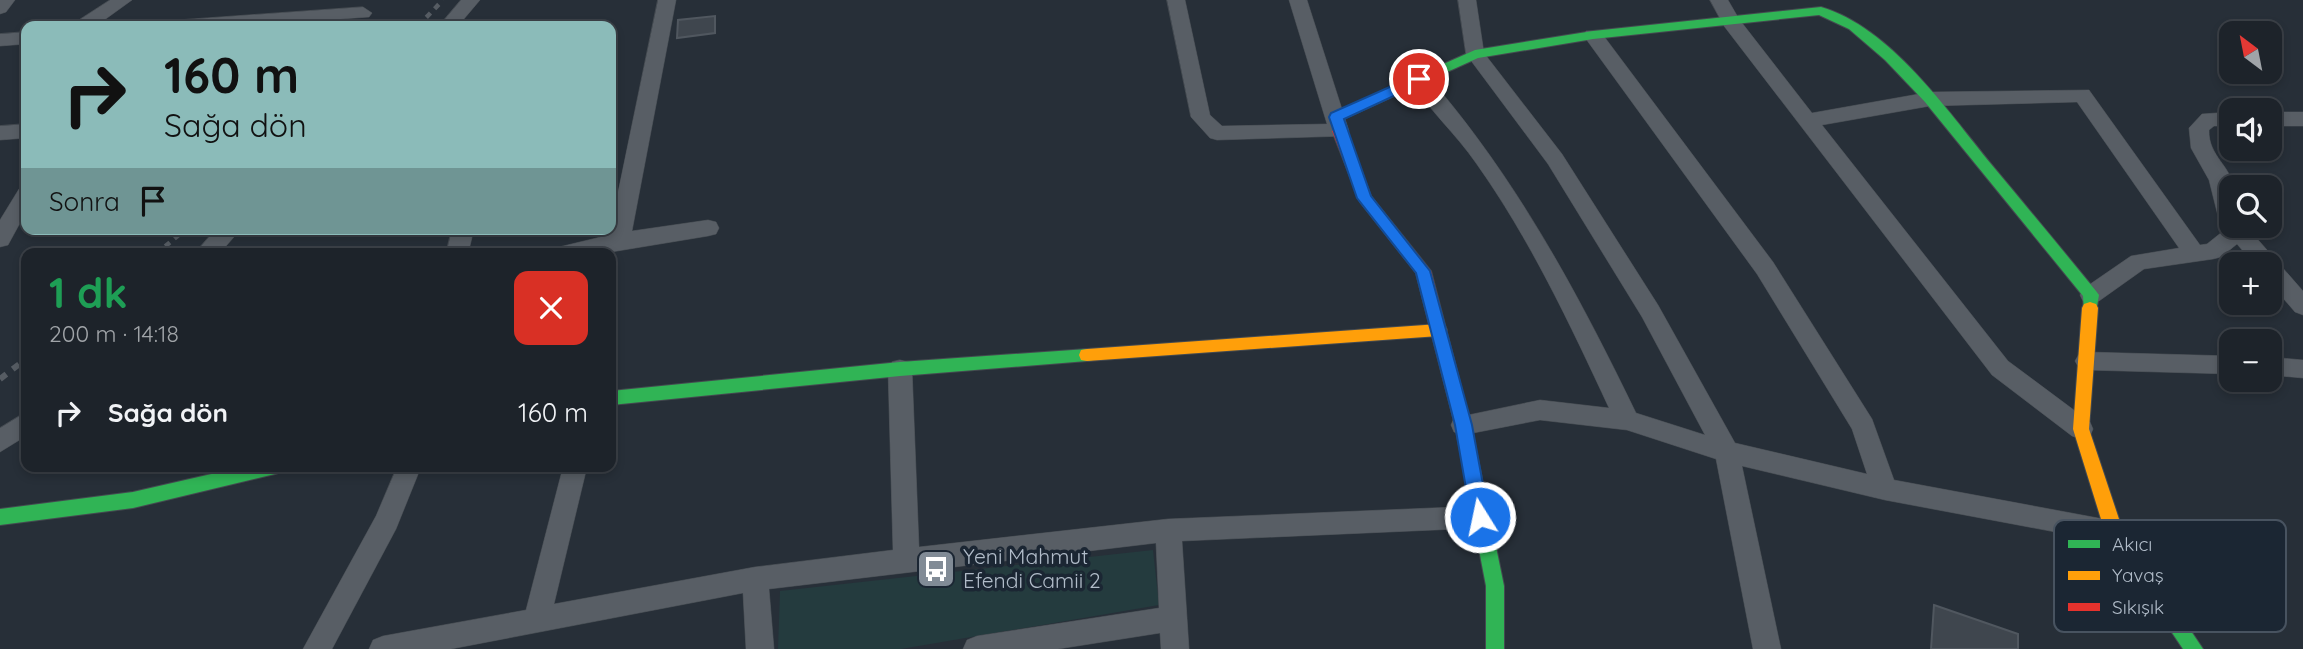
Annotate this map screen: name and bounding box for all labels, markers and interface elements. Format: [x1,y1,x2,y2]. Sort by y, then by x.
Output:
north arrow [2219,21,2282,84]
map controls [2219,21,2282,392]
text: 160 m [164,44,299,105]
icon: right [49,49,140,140]
pin [1389,49,1449,109]
icon: arrive [1400,60,1438,98]
button: sound [2219,98,2282,161]
text: Sağa dön [164,105,307,145]
button: search [2219,175,2282,238]
icon: arrive [134,182,172,220]
text: Sonra [49,185,120,218]
button: + [2219,252,2282,315]
text: 1 dk [49,266,127,319]
button: close [514,271,588,345]
text: 200 m · 14:18 [49,319,179,348]
button: − [2219,329,2282,392]
icon: right [49,394,87,432]
text: Sağa dön [108,396,228,429]
text: 160 m [518,396,588,429]
position arrow [1443,480,1517,554]
legend [2054,520,2286,632]
text: Akıcı [2112,532,2152,556]
place label: Yeni Mahmut Efendi Camii 2 [963,543,1101,593]
bus stop icon: Yeni Mahmut Efendi Camii 2 [915,548,957,590]
text: Yavaş [2112,563,2164,587]
text: Sıkışık [2112,595,2164,619]

